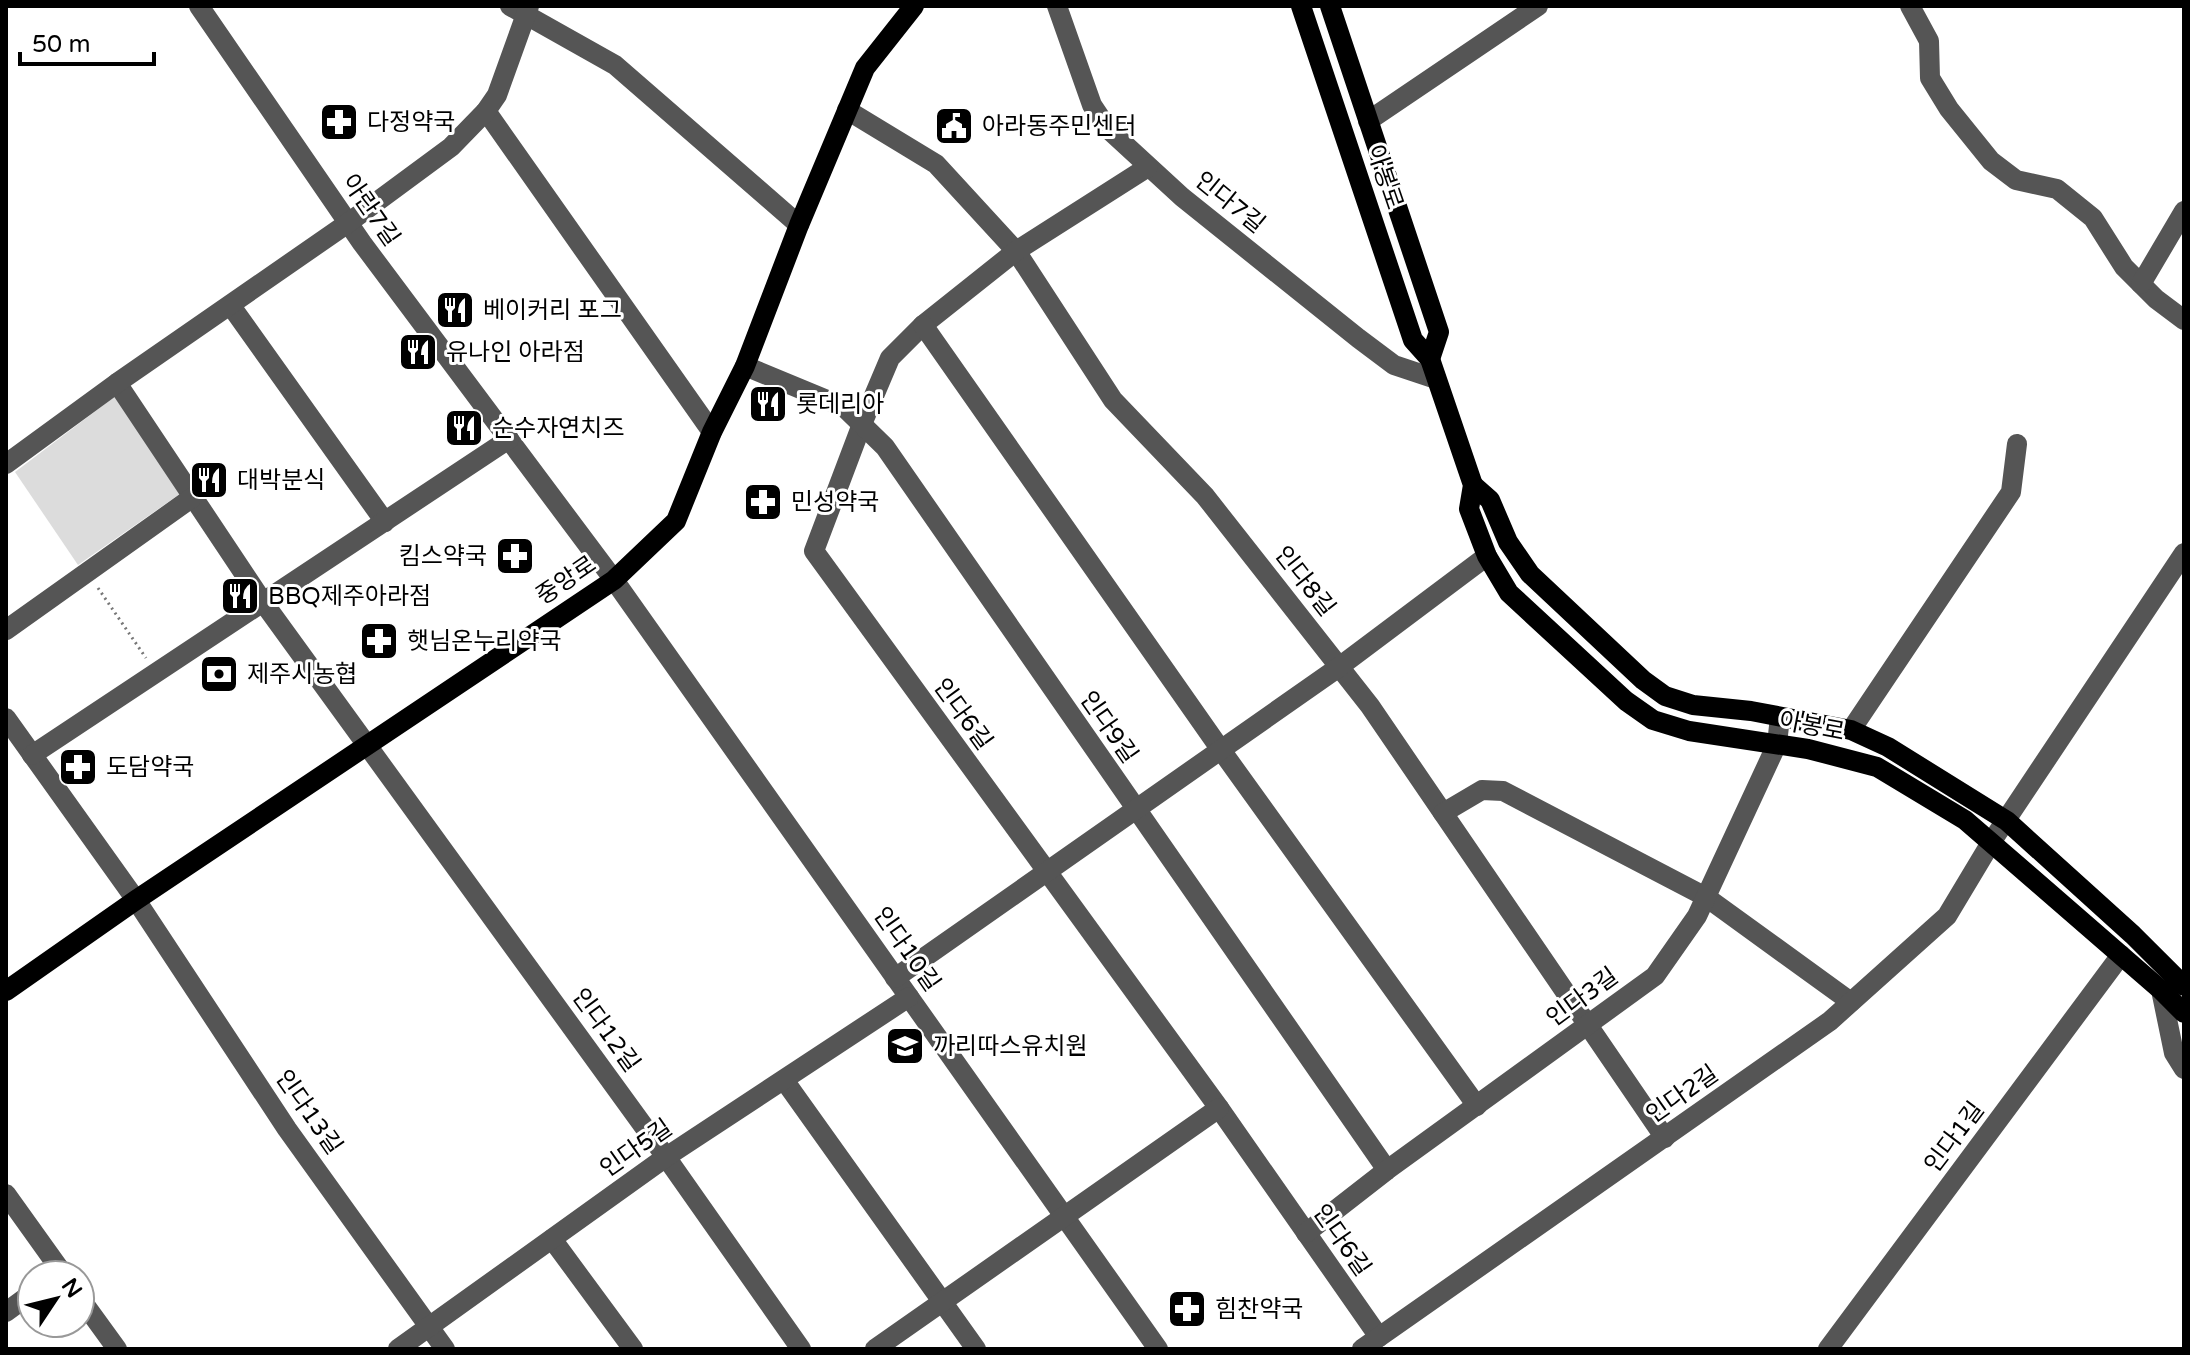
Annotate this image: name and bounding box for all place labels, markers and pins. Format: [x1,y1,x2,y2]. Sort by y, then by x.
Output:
pharmacy icon: 다정약국 [318,101,360,143]
public building icon: 아라동주민센터 [933,105,975,147]
place label: 다정약국 [367,108,455,137]
place label: 아라동주민센터 [982,112,1137,141]
restaurant icon: 베이커리 포그 [434,289,476,331]
place label: 베이커리 포그 [483,296,622,325]
restaurant icon: 유나인 아라점 [397,331,439,373]
place label: 유나인 아라점 [446,338,585,367]
restaurant icon: 롯데리아 [747,383,789,425]
place label: 롯데리아 [796,390,884,419]
restaurant icon: 순수자연치즈 [443,407,485,449]
place label: 순수자연치즈 [492,414,624,443]
restaurant icon: 대박분식 [188,459,230,501]
place label: 대박분식 [237,466,325,495]
pharmacy icon: 민성약국 [742,481,784,523]
place label: 민성약국 [791,488,879,517]
pharmacy icon: 킴스약국 [494,535,536,577]
place label: 킴스약국 [399,542,487,571]
restaurant icon: BBQ제주아라점 [219,575,261,617]
place label: BBQ제주아라점 [268,582,431,611]
pharmacy icon: 햇님온누리약국 [358,620,400,662]
place label: 햇님온누리약국 [407,627,562,656]
bank icon: 제주시농협 [198,653,240,695]
place label: 제주시농협 [247,660,357,689]
pharmacy icon: 도담약국 [57,746,99,788]
place label: 도담약국 [106,753,194,782]
school or university icon: 까리따스유치원 [884,1025,926,1067]
place label: 까리따스유치원 [933,1032,1088,1061]
pharmacy icon: 힘찬약국 [1166,1288,1208,1330]
place label: 힘찬약국 [1215,1295,1303,1324]

